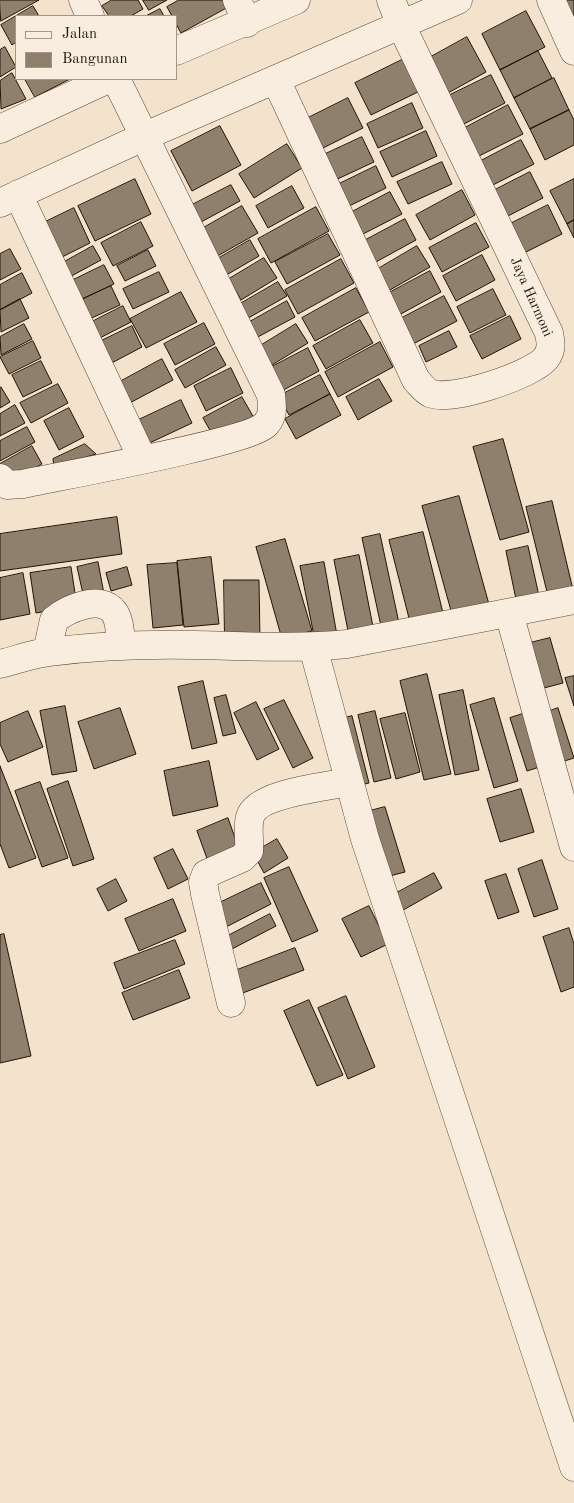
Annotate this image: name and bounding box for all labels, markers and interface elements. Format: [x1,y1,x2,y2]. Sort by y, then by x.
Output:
legend [15,15,178,80]
text: Jalan [62,27,97,42]
text: Bangunan [62,52,128,67]
street label: Jaya Harmoni [506,255,556,339]

